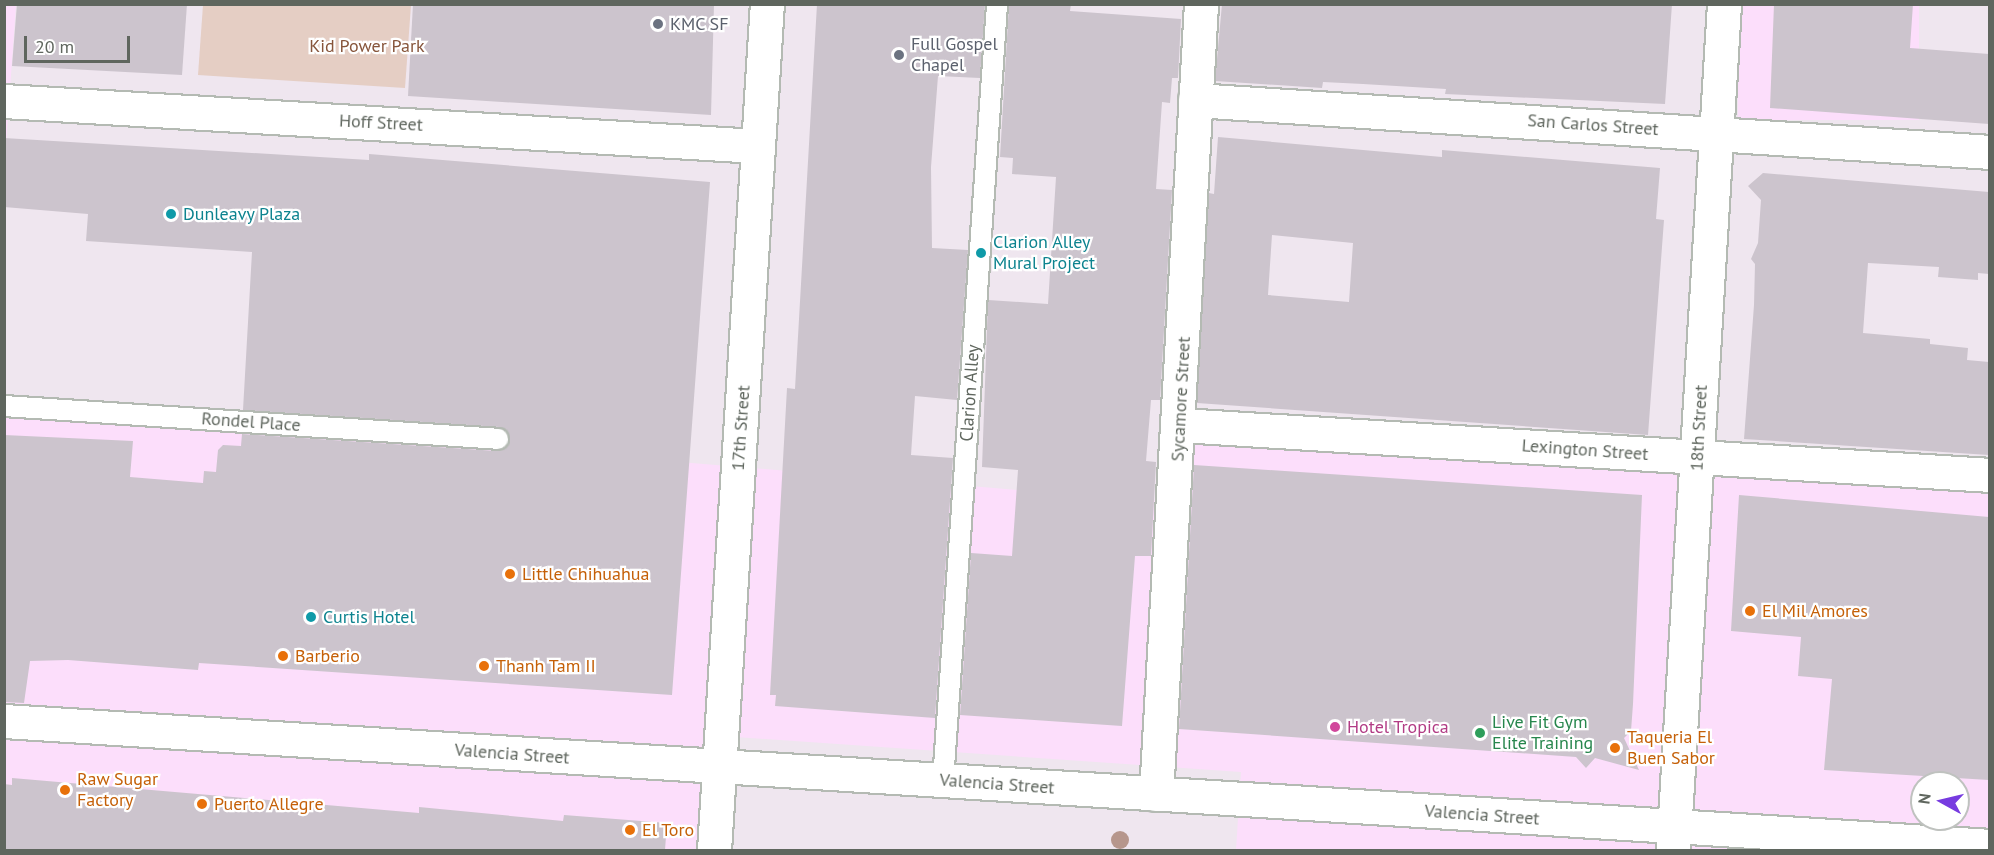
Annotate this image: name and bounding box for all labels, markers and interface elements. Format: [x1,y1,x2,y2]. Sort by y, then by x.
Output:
place label: KMC SF [670,13,729,35]
marker: KMC SF [651,17,665,31]
scale bar [27,24,134,62]
place label: Full Gospel Chapel [911,34,998,76]
text: 20 m [35,35,74,58]
park label: Kid Power Park [309,35,425,57]
marker: Full Gospel Chapel [892,48,906,62]
street label: Hoff Street [339,110,423,136]
street label: San Carlos Street [1527,110,1659,140]
place label: Dunleavy Plaza [183,203,301,225]
marker: Dunleavy Plaza [164,207,178,221]
place label: Clarion Alley Mural Project [993,232,1095,274]
marker: Clarion Alley Mural Project [974,246,988,260]
street label: Sycamore Street [1167,336,1195,462]
street label: Clarion Alley [956,343,984,443]
street label: 17th Street [727,384,755,472]
street label: 18th Street [1686,384,1712,472]
street label: Rondel Place [201,408,301,436]
street label: Lexington Street [1521,435,1649,465]
place label: Little Chihuahua [522,563,649,585]
marker: Little Chihuahua [503,567,517,581]
place label: El Mil Amores [1762,600,1868,622]
marker: El Mil Amores [1743,604,1757,618]
place label: Curtis Hotel [323,606,415,628]
marker: Curtis Hotel [304,610,318,624]
place label: Barberio [295,645,360,667]
marker: Barberio [276,649,290,663]
place label: Thanh Tam II [496,655,596,677]
marker: Thanh Tam II [477,659,491,673]
place label: Live Fit Gym Elite Training [1492,712,1594,754]
place label: Hotel Tropica [1347,716,1449,738]
marker: Hotel Tropica [1328,720,1342,734]
marker: Live Fit Gym Elite Training [1473,726,1487,740]
place label: Taqueria El Buen Sabor [1627,727,1715,770]
street label: Valencia Street [454,739,570,769]
marker: Taqueria El Buen Sabor [1608,741,1622,755]
place label: Raw Sugar Factory [77,769,158,812]
street label: Valencia Street [939,769,1055,799]
north arrow [1910,771,1970,831]
marker: Raw Sugar Factory [58,783,72,797]
text: N [1914,792,1935,805]
place label: Puerto Allegre [214,793,324,815]
marker: Puerto Allegre [195,797,209,811]
street label: Valencia Street [1424,800,1540,830]
place label: El Toro [642,819,695,841]
marker: El Toro [623,823,637,837]

